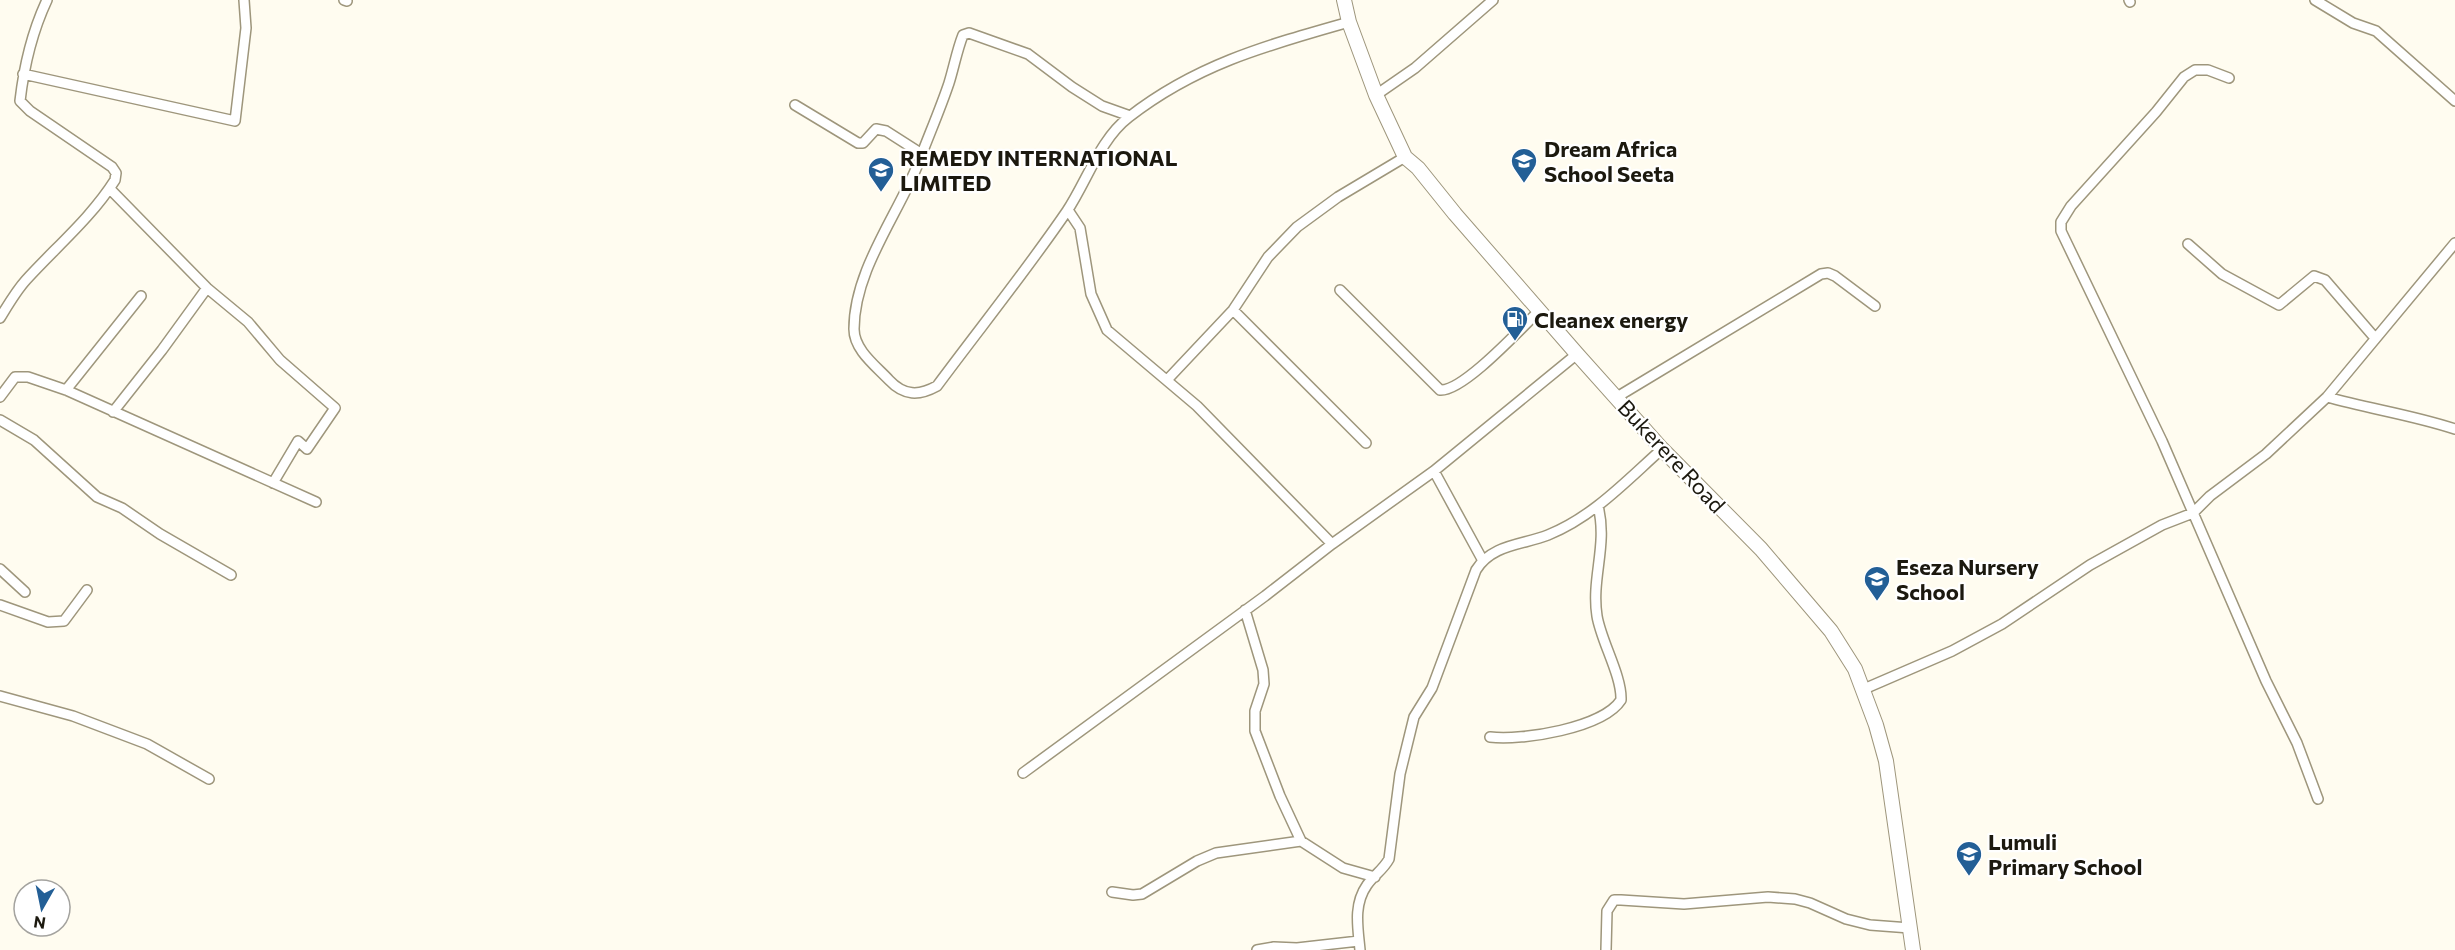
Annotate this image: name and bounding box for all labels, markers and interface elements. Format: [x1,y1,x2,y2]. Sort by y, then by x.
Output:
place label: Dream Africa School Seeta [1544,135,1677,187]
place label: REMEDY INTERNATIONAL LIMITED [900,144,1178,196]
school or university icon: Dream Africa School Seeta [1509,146,1539,184]
school or university icon: REMEDY INTERNATIONAL LIMITED [866,155,896,193]
fuel station icon: Cleanex energy [1500,304,1530,342]
place label: Cleanex energy [1534,306,1688,333]
street label: Bukerere Road [1613,394,1731,518]
place label: Eseza Nursery School [1896,553,2039,605]
school or university icon: Eseza Nursery School [1862,564,1892,602]
place label: Lumuli Primary School [1988,828,2143,880]
school or university icon: Lumuli Primary School [1954,839,1984,877]
north arrow [12,878,72,938]
text: N [32,913,47,934]

